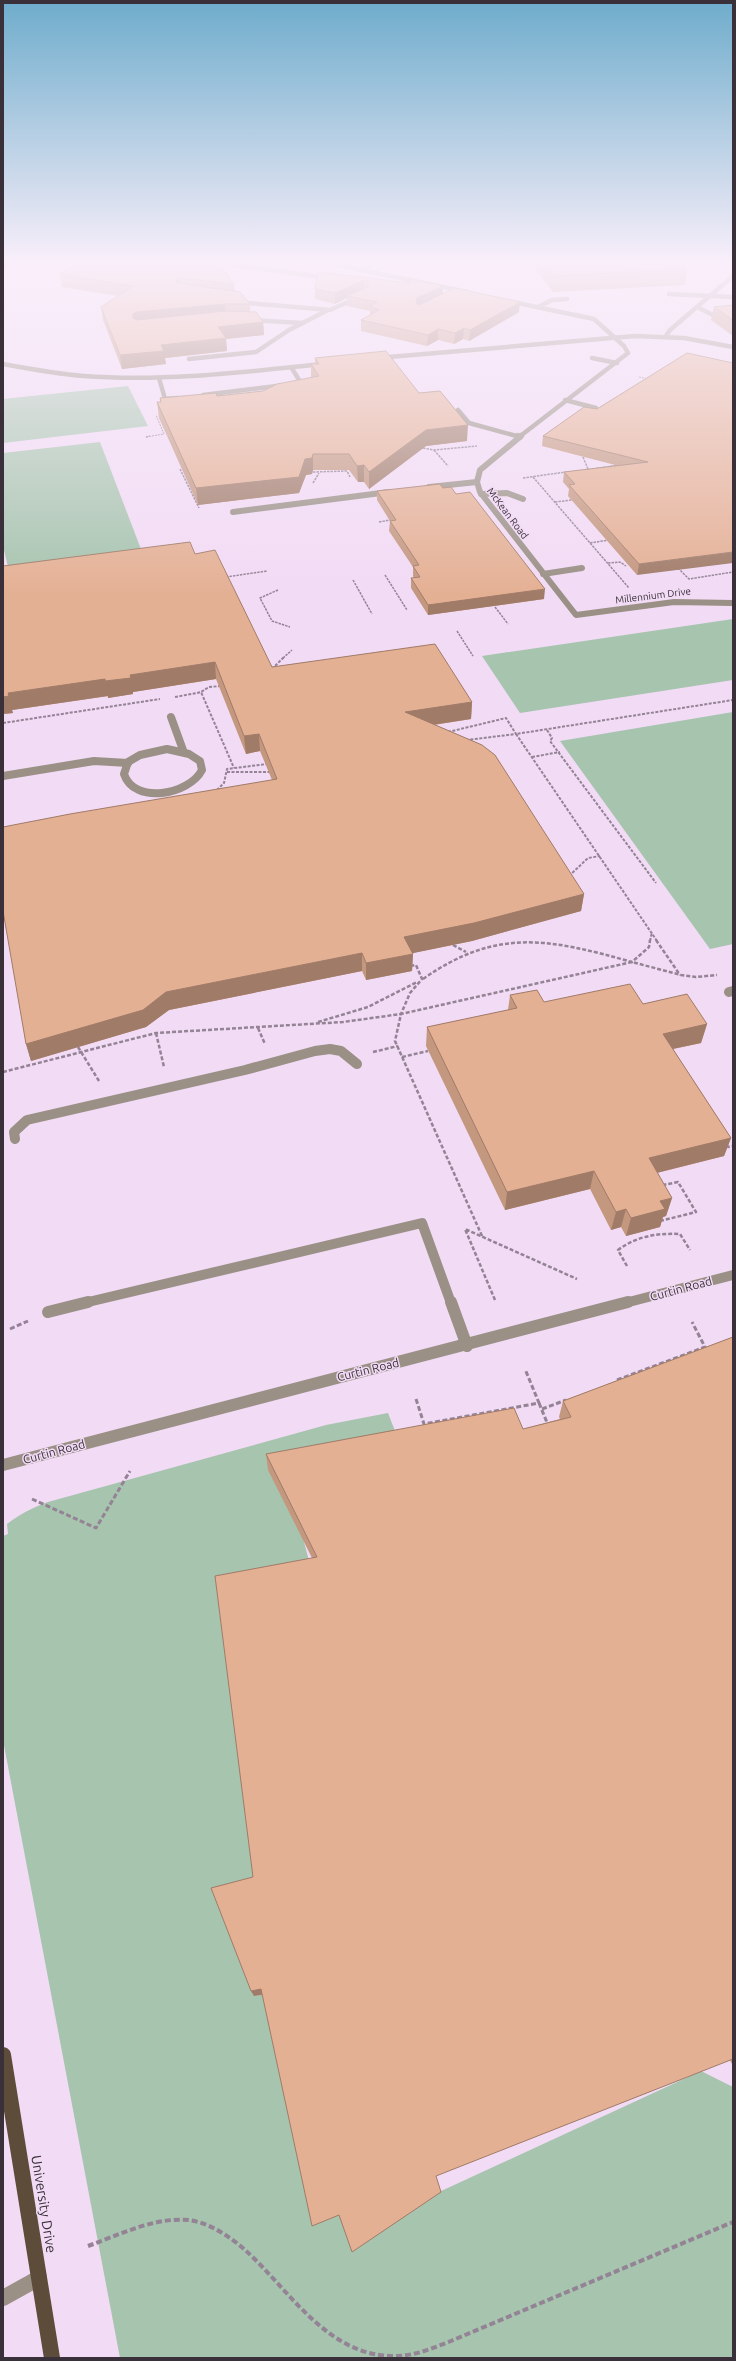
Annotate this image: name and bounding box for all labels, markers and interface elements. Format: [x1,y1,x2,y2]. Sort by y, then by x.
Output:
street label: McKean Road [485,486,530,541]
street label: Millennium Drive [615,585,691,606]
street label: Curtin Road [648,1274,713,1303]
street label: Curtin Road [335,1356,400,1384]
street label: Curtin Road [21,1437,86,1466]
street label: University Drive [28,2154,60,2254]

